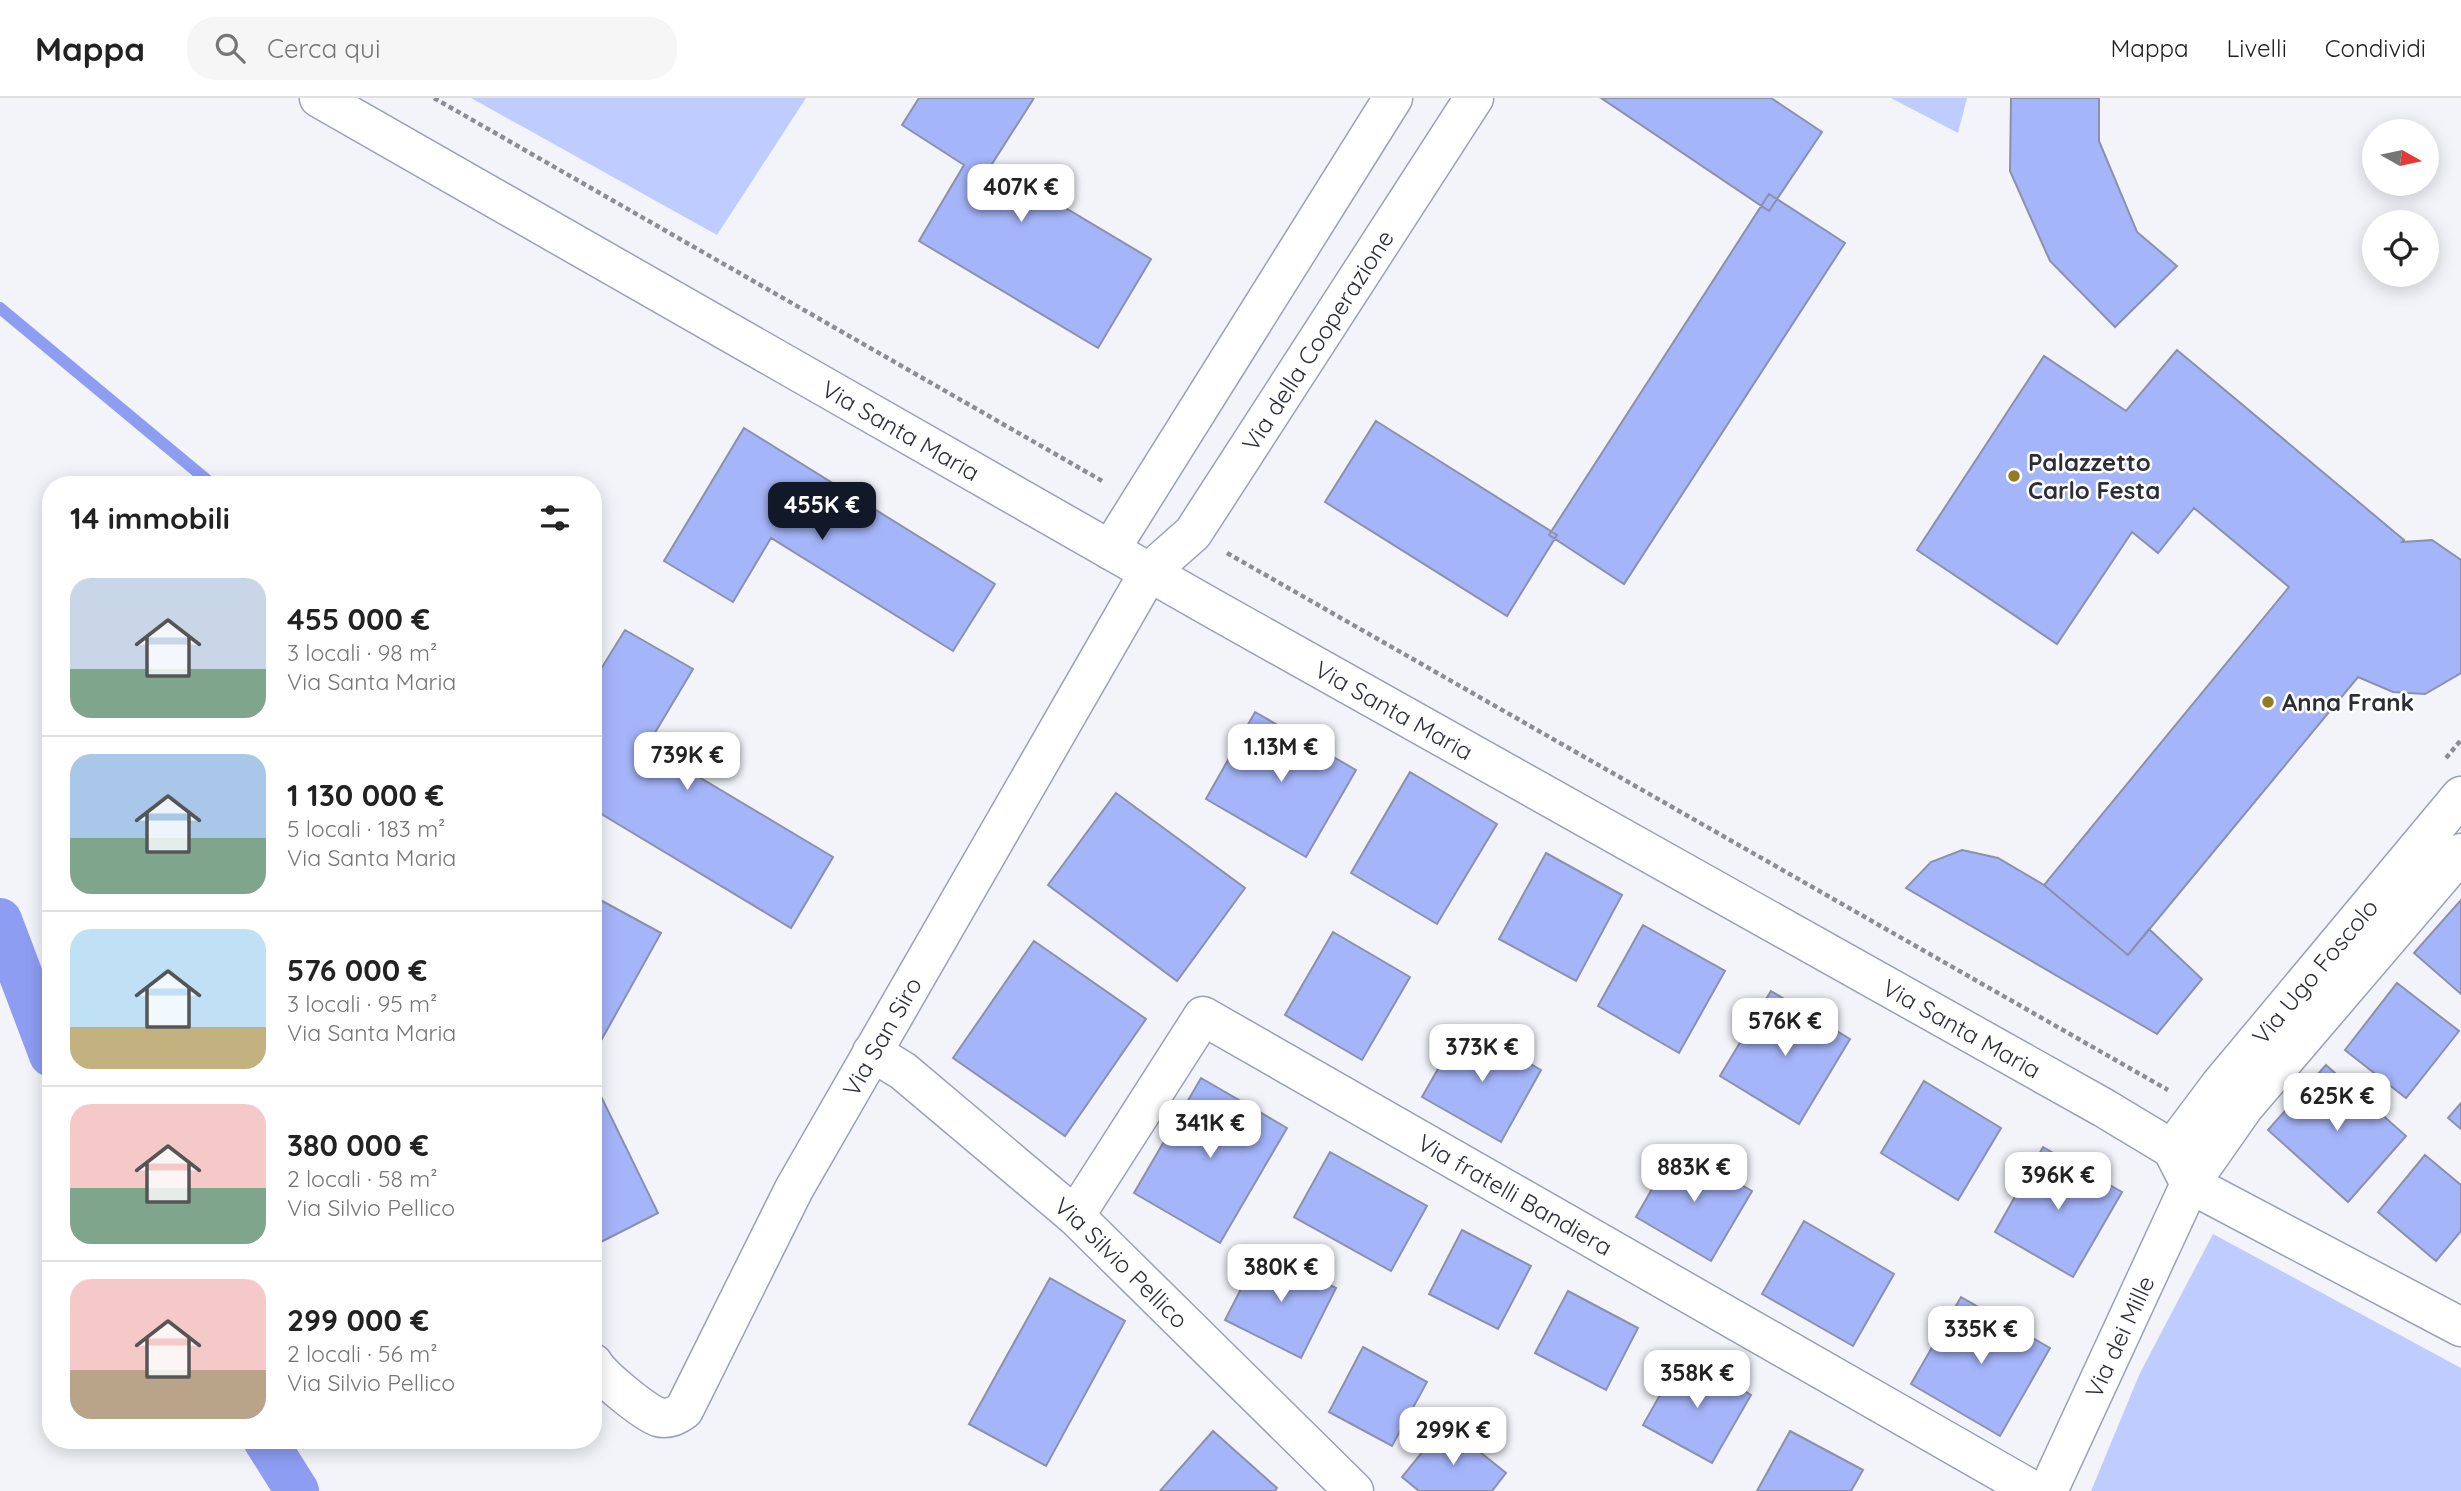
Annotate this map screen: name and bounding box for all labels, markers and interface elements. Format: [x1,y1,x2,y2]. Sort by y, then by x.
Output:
search box [187,17,677,80]
text: Mappa [35,28,145,69]
icon: search [211,29,249,67]
text: Cerca qui [267,32,380,65]
text: Mappa [2111,33,2189,63]
text: Livelli [2227,33,2287,63]
text: Condividi [2325,33,2426,63]
north arrow [2362,119,2440,196]
map controls [2362,119,2439,287]
pin: 407K € [964,164,1078,224]
text: 407K € [983,172,1059,201]
button: locate [2362,210,2439,287]
street label: Via della Cooperazione [1235,224,1400,457]
street label: Via Santa Maria [817,373,985,487]
place label: Palazzetto Carlo Festa [2028,447,2160,505]
marker: Palazzetto Carlo Festa [2006,468,2022,484]
pin: 455K € [765,482,879,542]
text: 455K € [784,490,860,519]
text: 14 immobili [70,499,230,537]
icon: filters [536,499,574,537]
text: 455 000 € [287,600,430,638]
icon: home [126,606,210,690]
text: 3 locali · 98 m² [287,638,437,667]
street label: Via Santa Maria [1310,654,1478,766]
text: Via Santa Maria [287,667,456,696]
place label: Anna Frank [2282,687,2414,717]
marker: Anna Frank [2260,694,2276,710]
pin: 1.13M € [1216,724,1346,784]
pin: 739K € [630,732,744,792]
text: 1.13M € [1244,732,1318,761]
text: 739K € [650,740,724,769]
text: 1 130 000 € [287,776,444,814]
icon: home [126,782,210,866]
text: 5 locali · 183 m² [287,814,445,843]
text: Via Santa Maria [287,843,456,872]
street label: Via Ugo Foscolo [2245,892,2384,1050]
text: 576 000 € [287,951,427,989]
icon: home [126,957,210,1041]
street label: Via San Siro [836,972,928,1101]
street label: Via Santa Maria [1877,972,2046,1085]
text: 3 locali · 95 m² [287,989,437,1018]
pin: 576K € [1728,998,1842,1058]
text: 576K € [1748,1006,1822,1035]
text: Via Santa Maria [287,1018,456,1047]
pin: 373K € [1425,1024,1539,1084]
text: 373K € [1445,1032,1519,1061]
pin: 625K € [2280,1074,2394,1133]
text: 625K € [2300,1081,2374,1110]
pin: 341K € [1153,1100,1267,1160]
text: 341K € [1175,1108,1245,1137]
text: 380 000 € [287,1126,429,1164]
street label: Via fratelli Bandiera [1412,1127,1618,1262]
icon: home [126,1132,210,1216]
pin: 883K € [1637,1144,1751,1204]
text: 883K € [1657,1152,1731,1181]
pin: 396K € [2001,1152,2115,1212]
text: 396K € [2021,1160,2095,1189]
text: 2 locali · 58 m² [287,1164,438,1193]
street label: Via Silvio Pellico [1048,1190,1195,1334]
text: Via Silvio Pellico [287,1193,455,1222]
pin: 380K € [1224,1244,1338,1304]
text: 380K € [1243,1252,1319,1281]
street label: Via dei Mille [2078,1271,2161,1403]
text: 299 000 € [287,1301,429,1339]
pin: 335K € [1924,1306,2038,1366]
icon: home [126,1307,210,1391]
text: 335K € [1944,1314,2018,1343]
text: 2 locali · 56 m² [287,1339,438,1368]
pin: 358K € [1640,1350,1754,1410]
text: 358K € [1660,1358,1734,1387]
text: Via Silvio Pellico [287,1368,455,1397]
pin: 299K € [1396,1408,1510,1467]
text: 299K € [1415,1415,1491,1444]

